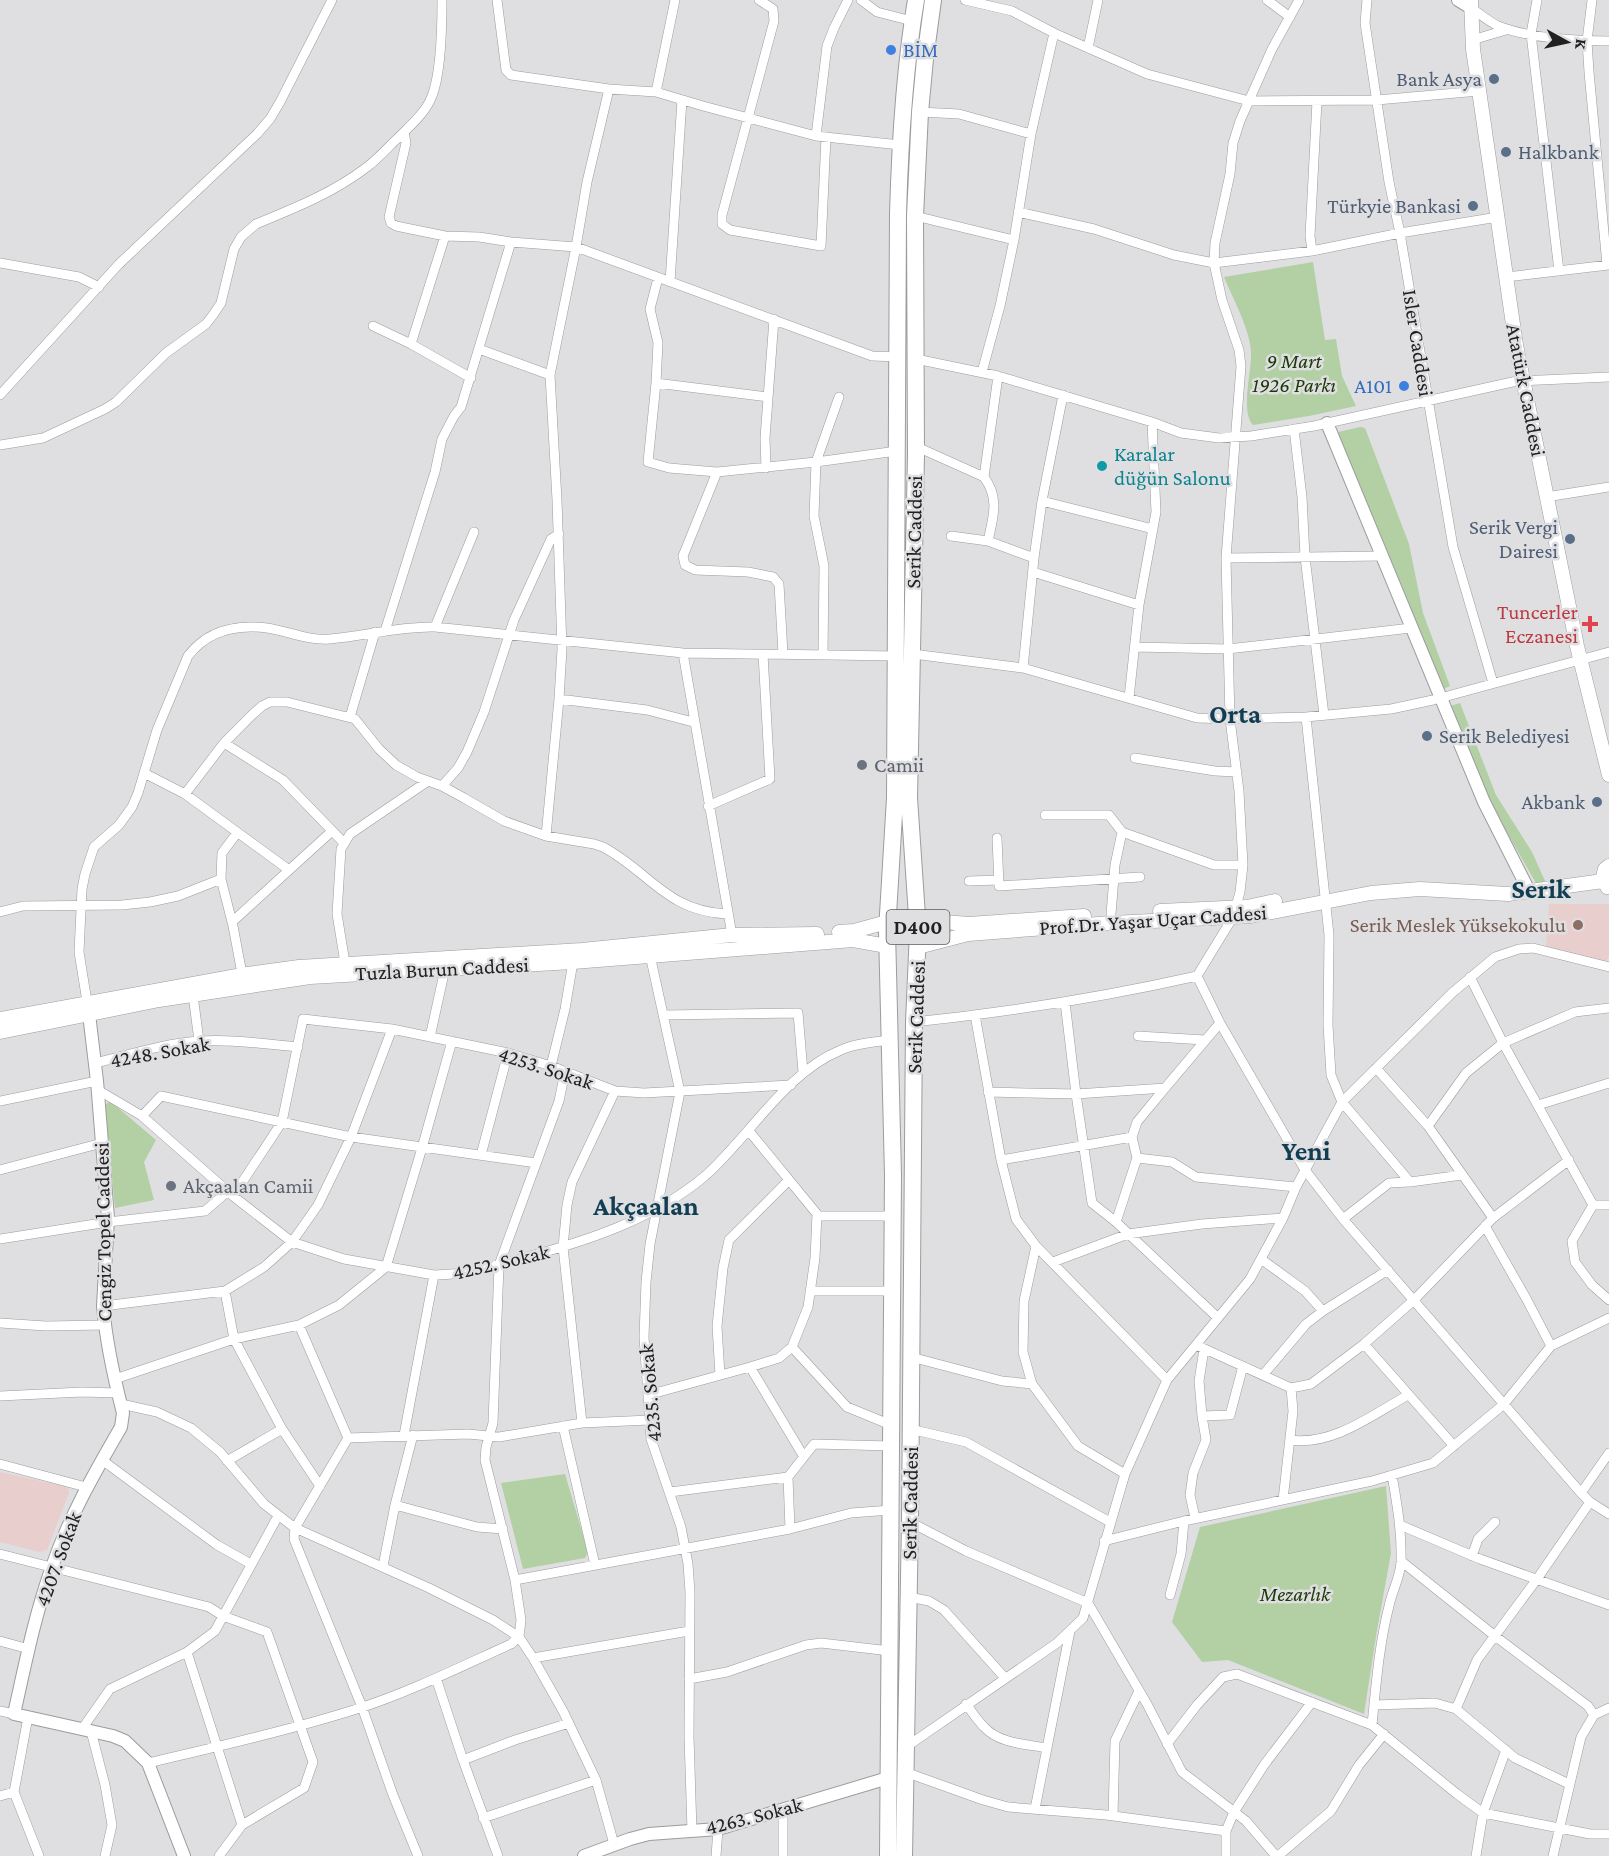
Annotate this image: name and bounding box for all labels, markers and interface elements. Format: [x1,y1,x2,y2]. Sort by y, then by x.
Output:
north arrow [1537,12,1597,72]
place label: BİM [903,38,938,62]
text: K [1572,38,1590,51]
marker: BİM [884,43,898,57]
place label: Bank Asya [1396,67,1482,91]
marker: Bank Asya [1487,72,1501,86]
place label: Halkbank [1518,140,1599,164]
marker: Halkbank [1499,145,1513,159]
place label: Türkyie Bankasi [1327,194,1462,218]
marker: Türkyie Bankasi [1466,199,1480,213]
street label: Isler Caddesi [1398,288,1438,399]
street label: Atatürk Caddesi [1501,322,1551,459]
park label: 9 Mart 1926 Parkı [1252,349,1336,397]
place label: A101 [1354,374,1392,398]
marker: A101 [1397,379,1411,393]
place label: Karalar düğün Salonu [1114,442,1231,490]
marker: Karalar düğün Salonu [1095,459,1109,473]
street label: Serik Caddesi [901,475,927,589]
place label: Serik Vergi Dairesi [1469,515,1559,563]
marker: Serik Vergi Dairesi [1563,532,1577,546]
place label: Tuncerler Eczanesi [1497,600,1579,648]
marker: Tuncerler Eczanesi [1583,617,1597,631]
district label: Orta [1209,699,1261,729]
place label: Serik Belediyesi [1439,724,1570,748]
marker: Serik Belediyesi [1420,729,1434,743]
place label: Camii [874,753,924,777]
marker: Camii [855,758,869,772]
place label: Akbank [1521,790,1585,814]
marker: Akbank [1590,795,1604,809]
district label: Serik [1511,874,1571,904]
street label: Prof.Dr. Yaşar Uçar Caddesi [1038,900,1268,940]
road number: D400 [886,910,950,944]
place label: Serik Meslek Yüksekokulu [1350,913,1566,937]
marker: Serik Meslek Yüksekokulu [1571,918,1585,932]
street label: Tuzla Burun Caddesi [354,952,530,986]
street label: Serik Caddesi [902,960,930,1074]
street label: 4248. Sokak [108,1031,212,1073]
street label: 4253. Sokak [495,1041,597,1095]
district label: Yeni [1281,1136,1331,1166]
street label: Cengiz Topel Caddesi [89,1142,117,1322]
place label: Akçaalan Camii [183,1174,314,1198]
marker: Akçaalan Camii [164,1179,178,1193]
district label: Akçaalan [592,1191,699,1221]
street label: 4252. Sokak [450,1239,552,1285]
street label: 4235. Sokak [634,1343,666,1443]
street label: Serik Caddesi [897,1446,923,1560]
street label: 4207. Sokak [30,1508,86,1610]
park label: Mezarlık [1259,1582,1331,1606]
street label: 4263. Sokak [703,1792,805,1840]

